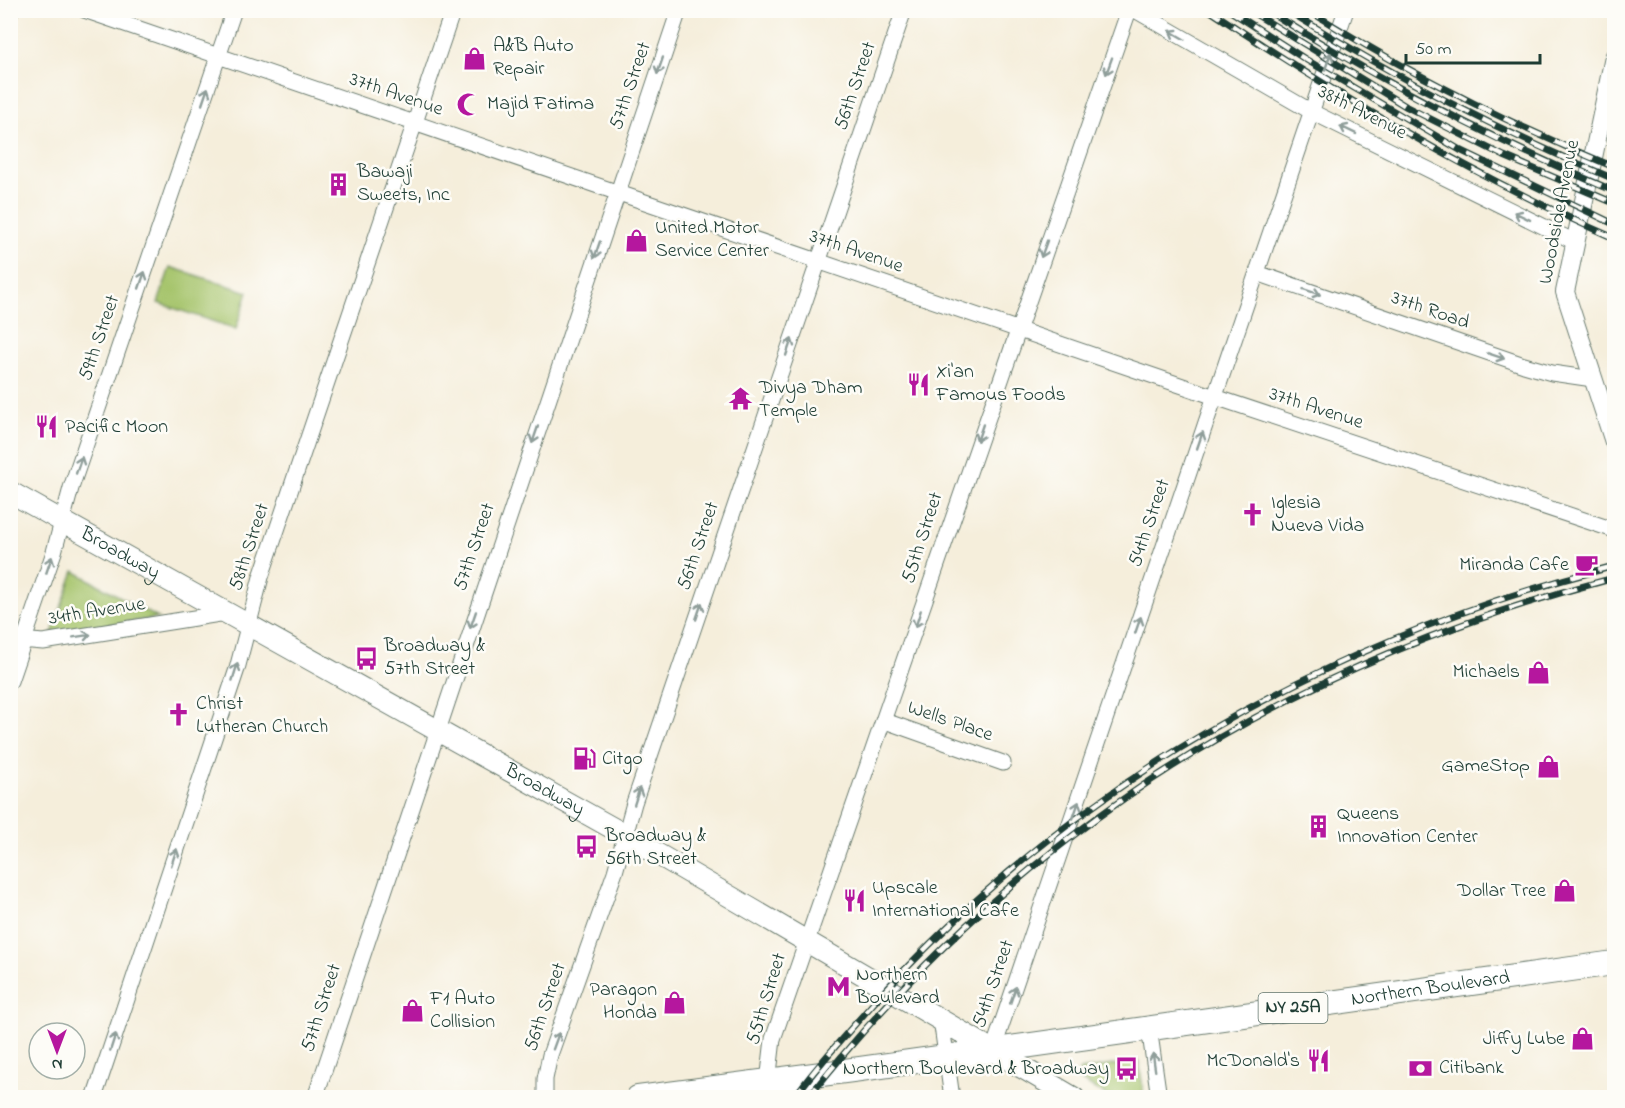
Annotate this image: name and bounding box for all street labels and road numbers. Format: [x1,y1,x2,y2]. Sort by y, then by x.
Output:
street label: 57th Street [602,38,660,134]
street label: 56th Street [827,38,885,134]
street label: 37th Avenue [345,65,447,125]
street label: 38th Avenue [1312,78,1412,148]
street label: Woodside Avenue [1532,137,1588,287]
street label: 37th Avenue [805,222,907,282]
street label: 37th Road [1387,284,1473,338]
street label: 59th Street [72,291,128,385]
street label: 37th Avenue [1265,380,1367,438]
street label: 54th Street [1121,475,1179,571]
street label: 55th Street [895,488,951,587]
street label: 56th Street [670,498,728,594]
street label: 58th Street [222,499,278,595]
street label: 57th Street [446,499,504,595]
street label: Broadway [74,519,165,587]
street label: 34th Avenue [47,590,147,634]
street label: Wells Place [903,694,997,750]
street label: Broadway [498,756,590,824]
street label: 54th Street [965,936,1023,1032]
street label: 55th Street [739,949,795,1048]
street label: 56th Street [517,959,575,1055]
street label: 57th Street [294,960,350,1056]
street label: Northern Boulevard [1349,963,1512,1014]
road number: NY 25A [1258,993,1328,1023]

